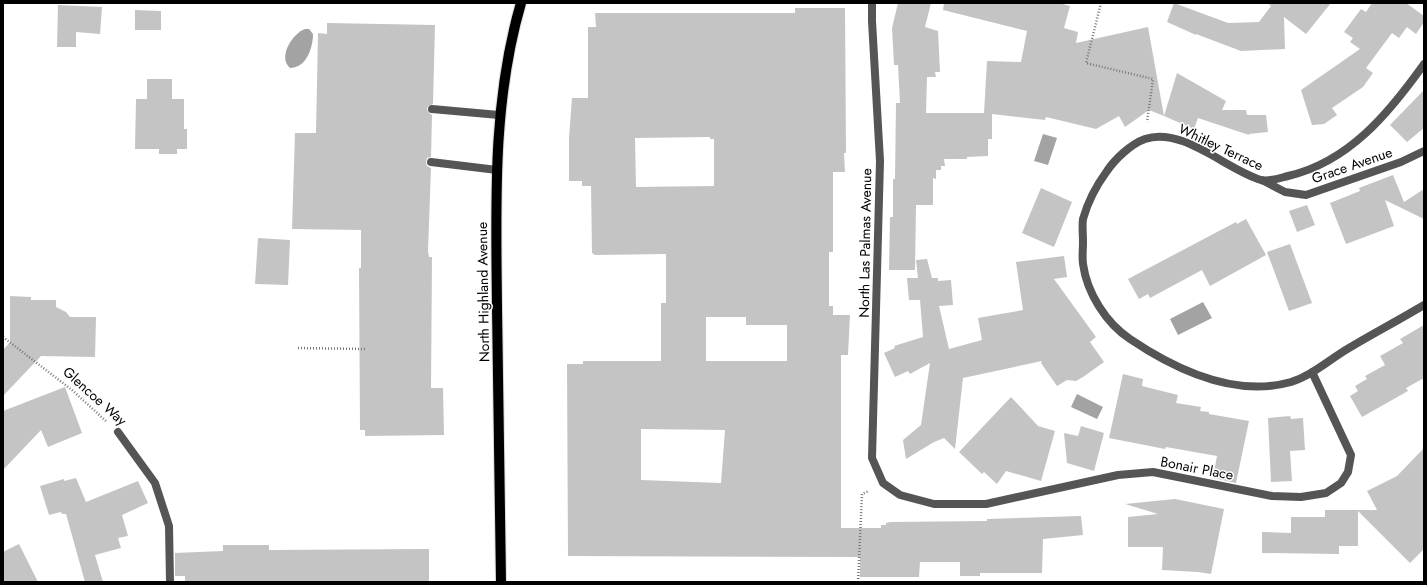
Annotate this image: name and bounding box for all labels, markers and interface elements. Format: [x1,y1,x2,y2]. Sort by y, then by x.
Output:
street label: Whitley Terrace [1175,119,1267,175]
street label: Grace Avenue [1309,142,1395,188]
street label: North Las Palmas Avenue [854,168,876,318]
street label: North Highland Avenue [472,222,494,362]
street label: Glencoe Way [59,362,132,431]
street label: Bonair Place [1159,451,1235,485]

